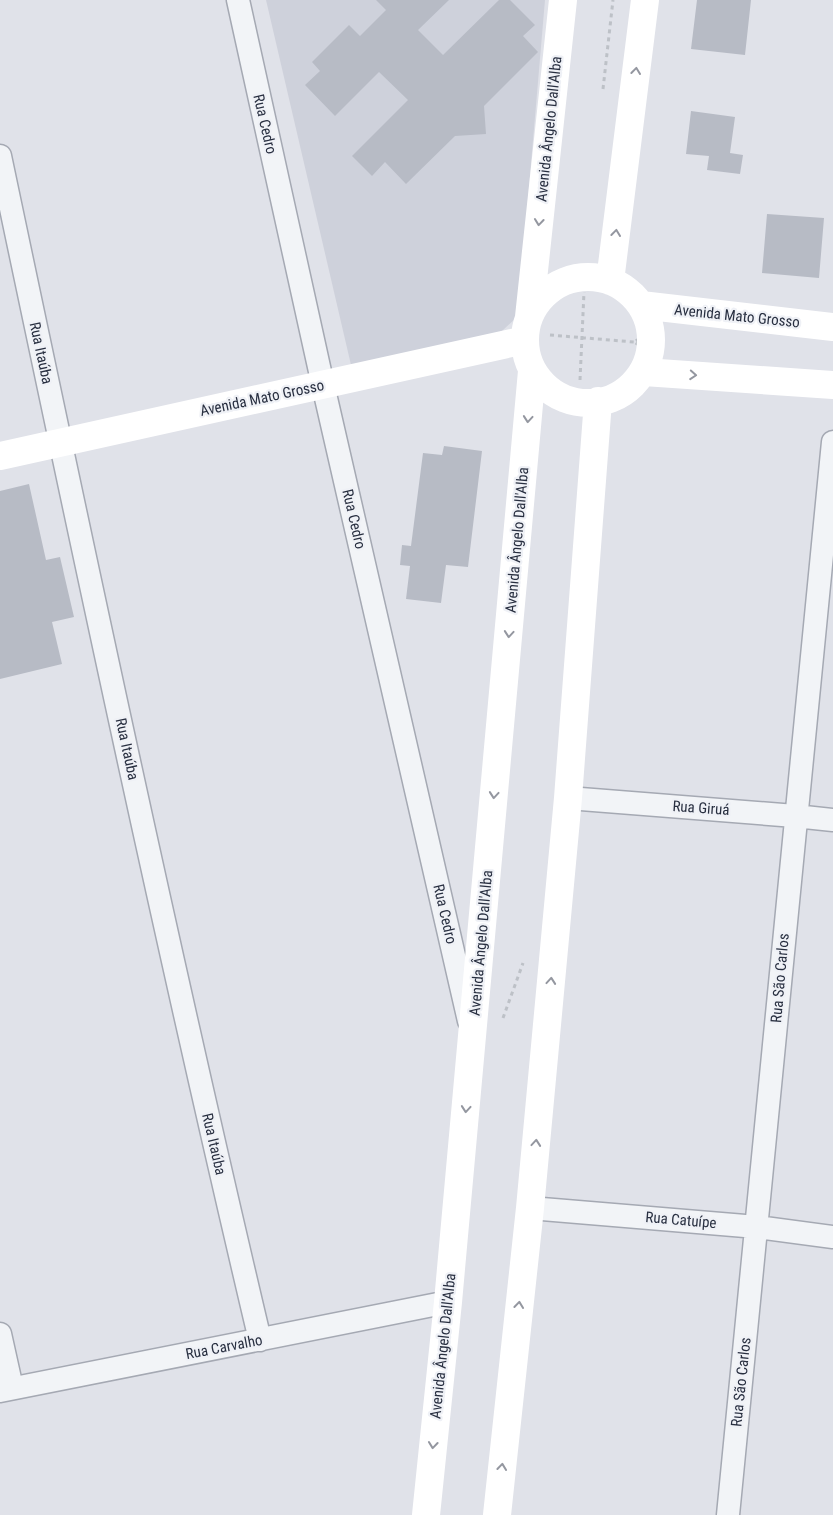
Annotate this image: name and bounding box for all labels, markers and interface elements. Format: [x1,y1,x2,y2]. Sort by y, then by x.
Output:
street label: Avenida Ângelo Dall'Alba [532,55,566,203]
one-way arrow [630,67,641,75]
street label: Rua Cedro [249,92,281,156]
one-way arrow [534,219,545,227]
one-way arrow [610,228,621,236]
street label: Avenida Mato Grosso [673,300,801,332]
street label: Rua Itaúba [26,320,56,386]
one-way arrow [689,370,697,381]
street label: Avenida Mato Grosso [198,376,326,420]
one-way arrow [522,416,533,424]
street label: Avenida Ângelo Dall'Alba [502,466,532,614]
street label: Rua Cedro [338,487,370,551]
one-way arrow [503,630,514,638]
street label: Rua Itaúba [112,716,142,782]
one-way arrow [489,792,500,800]
street label: Rua Giruá [672,797,730,819]
street label: Avenida Ângelo Dall'Alba [466,869,496,1017]
street label: Rua Cedro [429,882,461,946]
street label: Rua São Carlos [767,932,793,1024]
one-way arrow [545,977,556,985]
one-way arrow [461,1105,472,1113]
street label: Rua Itaúba [198,1111,230,1177]
one-way arrow [530,1139,541,1147]
street label: Rua Catuípe [645,1208,717,1232]
street label: Avenida Ângelo Dall'Alba [426,1272,460,1420]
one-way arrow [513,1301,524,1309]
street label: Rua Carvalho [184,1331,264,1363]
street label: Rua São Carlos [727,1336,755,1428]
one-way arrow [428,1441,439,1449]
one-way arrow [496,1462,507,1470]

